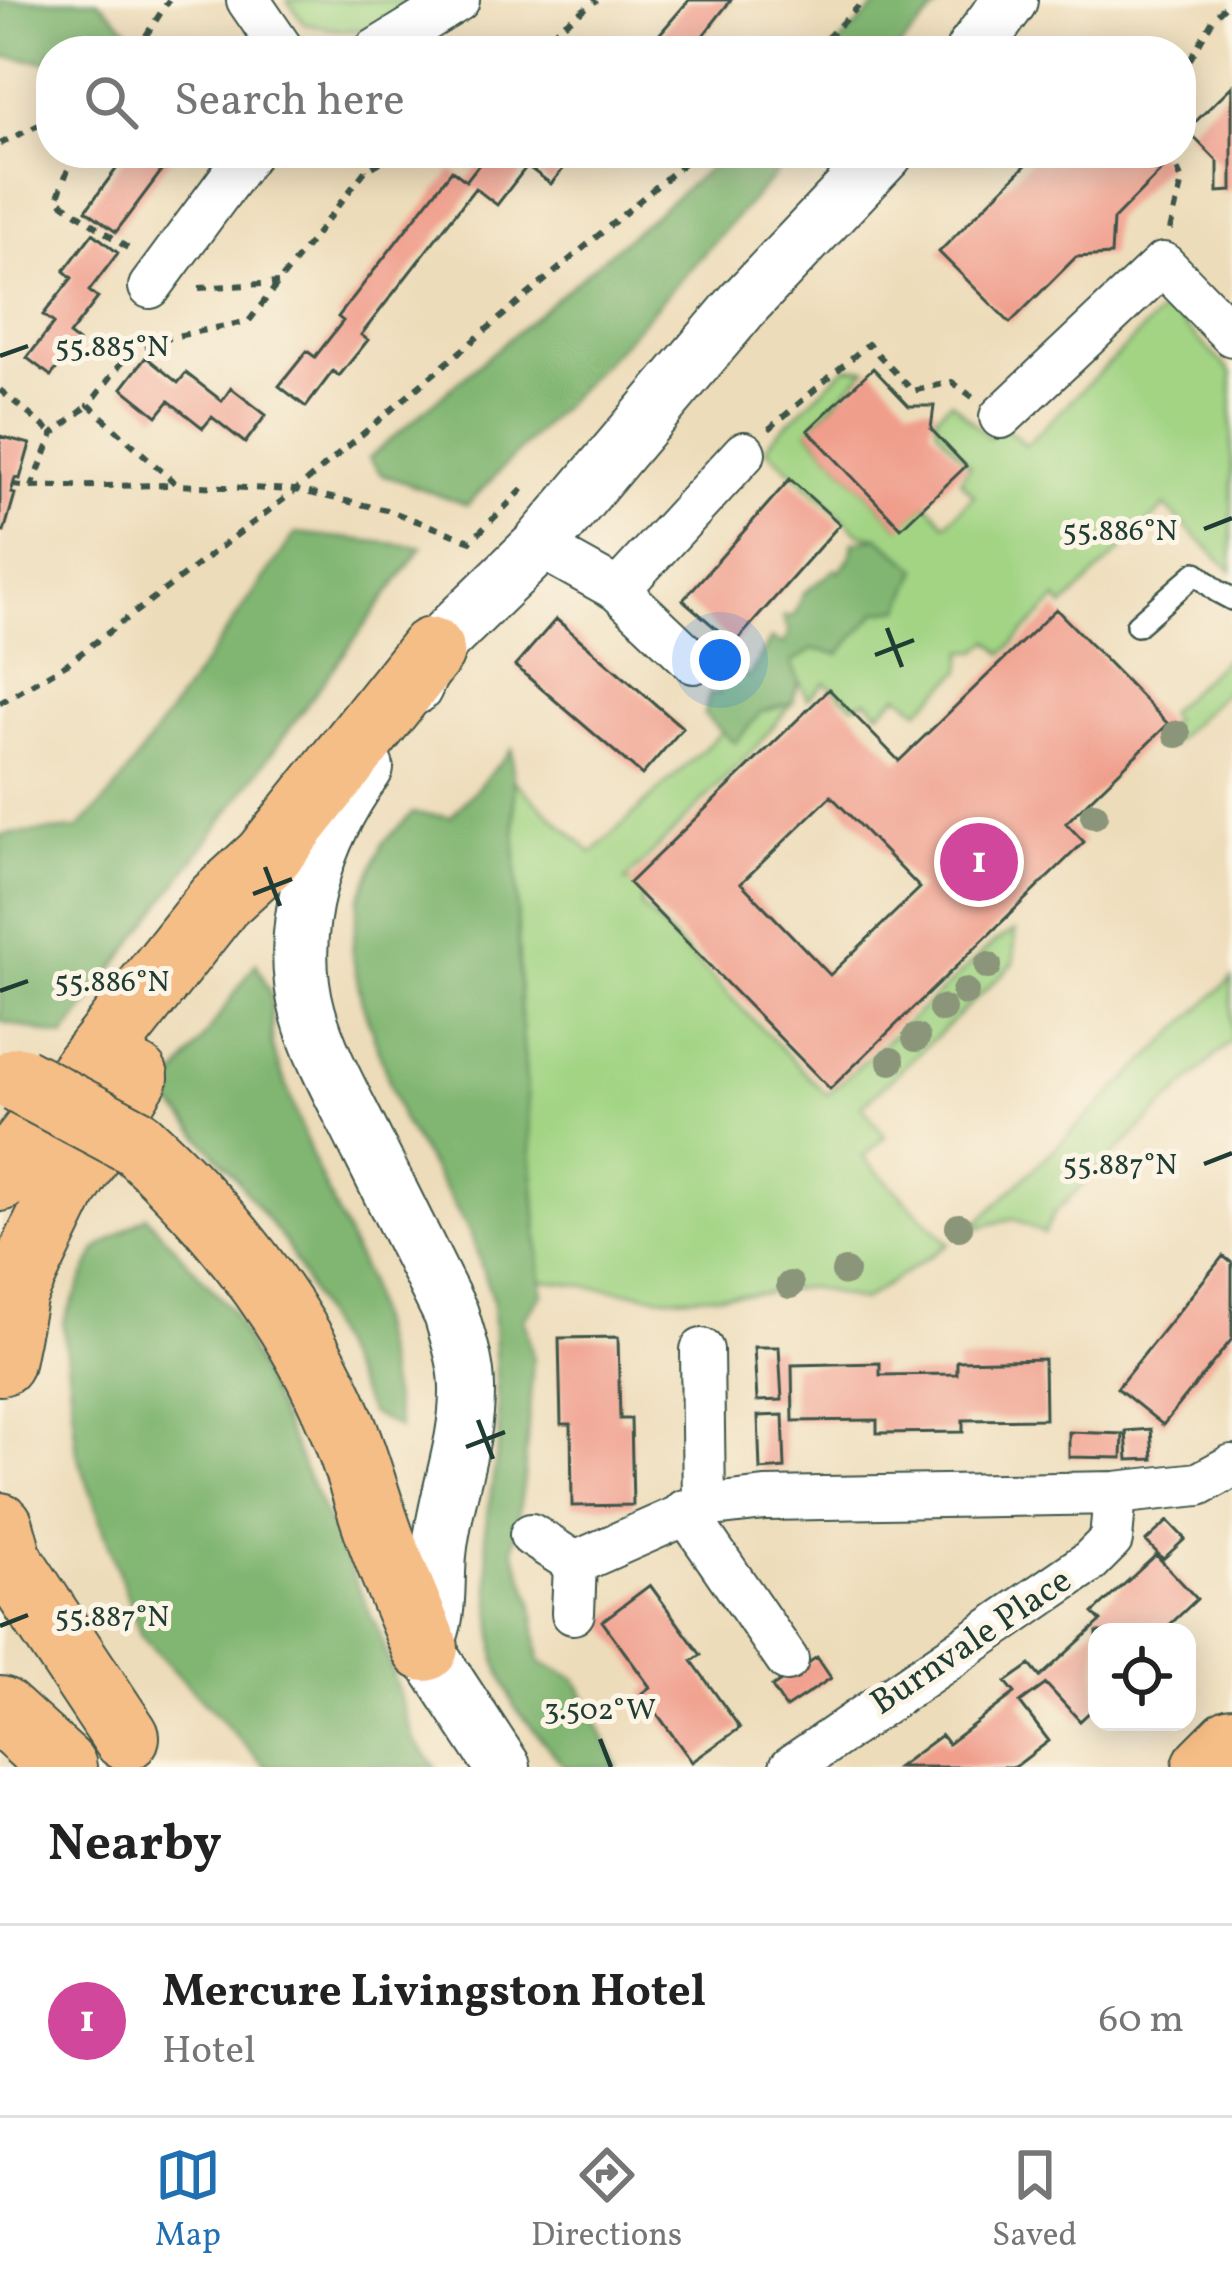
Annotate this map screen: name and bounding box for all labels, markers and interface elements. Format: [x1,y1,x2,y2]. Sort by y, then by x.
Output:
search box [36,36,1196,168]
icon: search [78,69,144,135]
text: Search here [174,71,405,134]
text: 55.885°N [55,327,169,369]
text: 55.886°N [1062,511,1178,553]
your location [690,630,750,690]
pin: 1 [940,817,1018,907]
text: 55.886°N [54,962,170,1004]
text: 55.887°N [1063,1145,1177,1187]
street label: Burnvale Place [862,1557,1082,1729]
text: 55.887°N [55,1597,169,1639]
map controls [1088,1623,1196,1731]
button: locate [1088,1623,1196,1731]
text: 3.502°W [544,1690,656,1732]
text: Nearby [48,1810,222,1881]
text: Mercure Livingston Hotel [162,1962,706,2025]
text: 1 [79,1994,95,2048]
text: 60 m [1099,1994,1184,2048]
text: Hotel [162,2025,256,2079]
tab: Map [155,2142,221,2260]
tab: Directions [531,2142,682,2260]
tab: Saved [992,2142,1077,2260]

